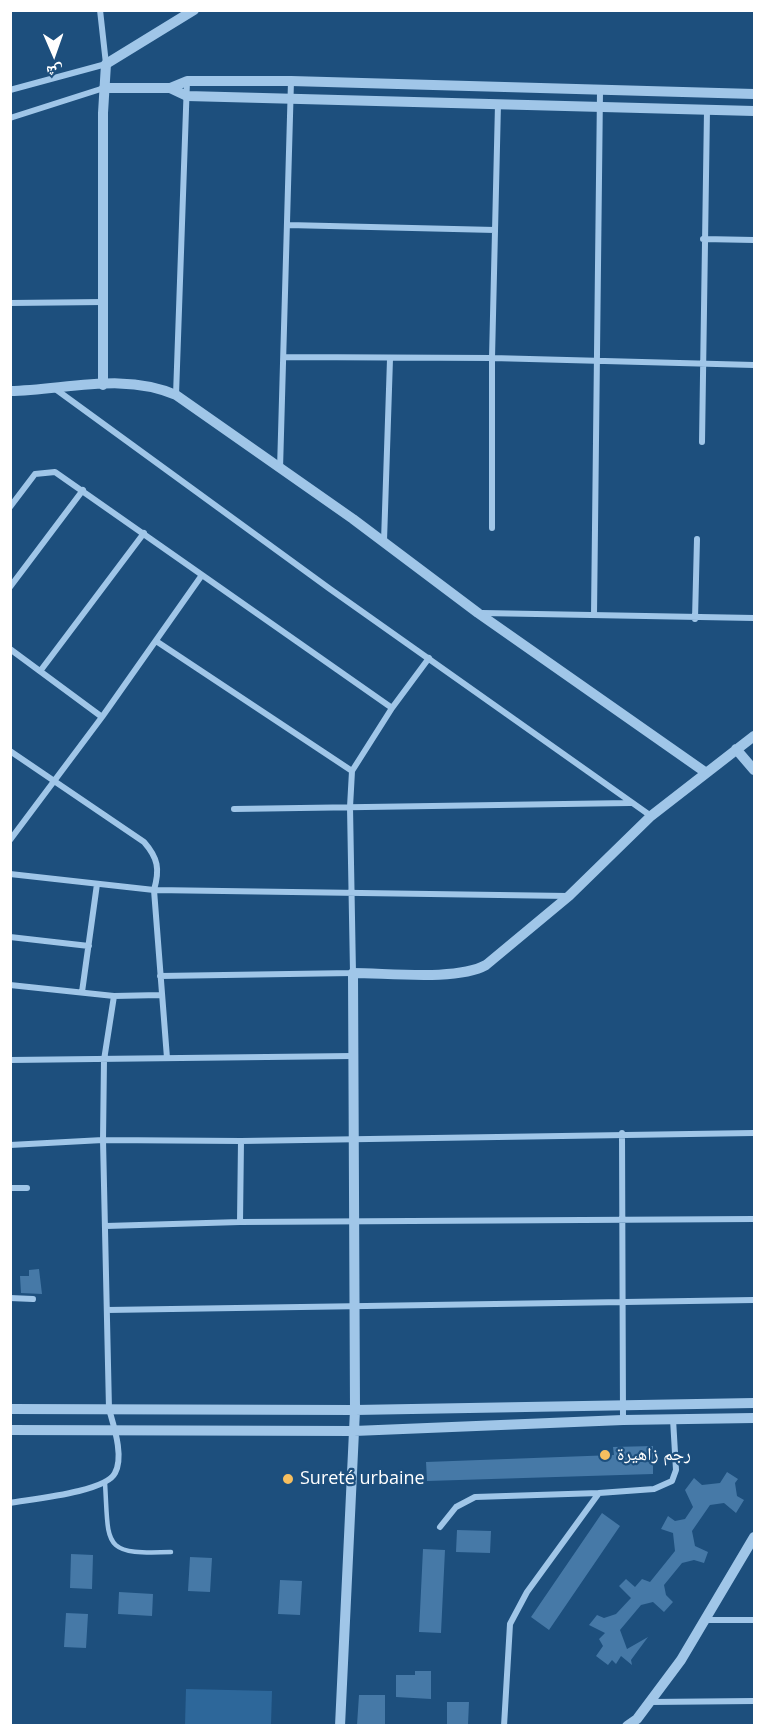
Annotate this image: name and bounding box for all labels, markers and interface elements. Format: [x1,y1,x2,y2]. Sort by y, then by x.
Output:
north arrow [24,24,84,84]
text: ش [46,61,64,83]
place label: رجم زاهيرة [617,1444,691,1466]
marker: رجم زاهيرة [598,1448,612,1462]
place label: Sureté urbaine [300,1468,425,1490]
marker: Sureté urbaine [281,1472,295,1486]

